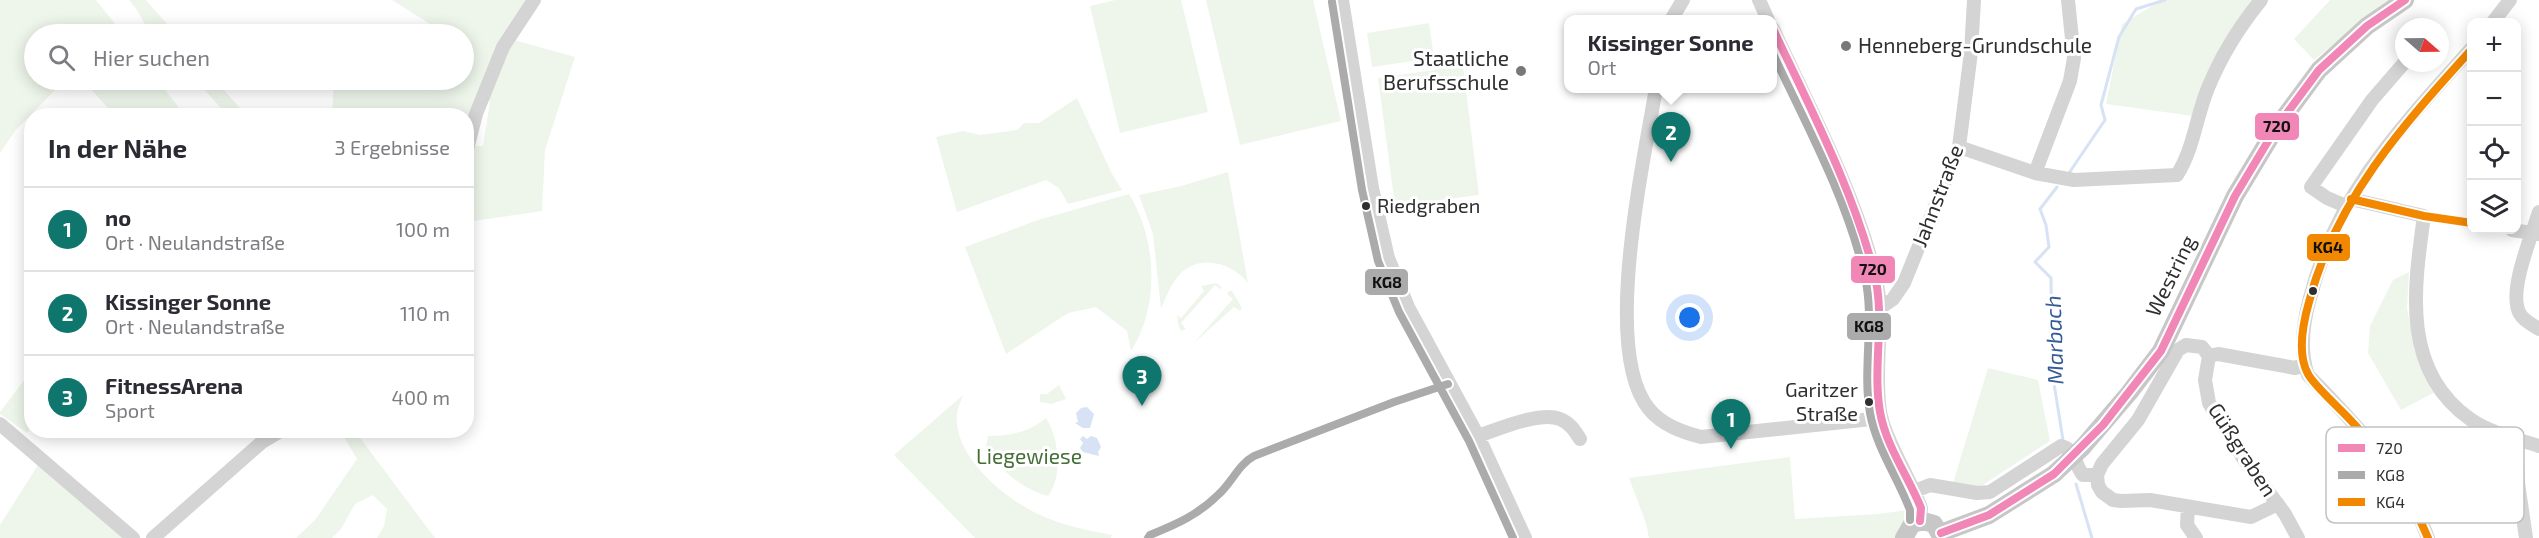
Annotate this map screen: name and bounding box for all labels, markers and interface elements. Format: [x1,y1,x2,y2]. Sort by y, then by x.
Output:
popup [1564,15,1777,93]
north arrow [2395,18,2449,72]
map controls [2467,18,2521,234]
button: + [2467,18,2521,72]
search box [24,24,474,90]
text: Kissinger Sonne [1587,29,1754,55]
place label: Henneberg-Grundschule [1858,32,2092,57]
marker: Henneberg-Grundschule [1839,39,1853,53]
icon: search [45,41,78,74]
text: Hier suchen [93,44,210,70]
place label: Staatliche Berufsschule [1383,45,1509,94]
text: Ort [1587,55,1616,79]
marker: Staatliche Berufsschule [1514,64,1528,78]
button: − [2467,72,2521,126]
pin: 2 [1652,112,1690,162]
line badge: 720 [2254,112,2300,141]
text: 720 [2263,116,2291,135]
button: locate [2467,126,2521,180]
text: In der Nähe [48,132,187,163]
text: 3 Ergebnisse [334,135,450,159]
street label: Jahnstraße [1906,141,1967,250]
button: layers [2467,180,2521,234]
place label: Riedgraben [1377,193,1480,217]
marker: Riedgraben [1360,200,1372,212]
text: no [105,204,131,230]
text: 1 [63,217,72,241]
text: 100 m [396,217,450,241]
text: Ort · Neulandstraße [105,230,285,254]
street label: Westring [2139,231,2200,320]
line badge: KG4 [2306,233,2351,262]
text: KG4 [2313,237,2343,256]
line badge: 720 [1850,255,1896,284]
text: 720 [1859,259,1887,278]
line badge: KG8 [1364,268,1409,296]
text: KG8 [1372,272,1402,291]
unlabelled marker [2307,285,2319,297]
text: Kissinger Sonne [105,288,271,314]
water label: Marbach [2038,295,2068,385]
text: 2 [62,301,73,325]
text: 110 m [400,301,450,325]
your location [1675,303,1704,332]
line badge: KG8 [1846,312,1892,341]
text: Ort · Neulandstraße [105,314,285,338]
text: KG8 [1854,316,1884,335]
pin: 3 [1122,356,1162,406]
text: FitnessArena [105,372,243,398]
place label: Garitzer Straße [1785,377,1858,425]
text: 3 [62,385,73,409]
text: 400 m [392,385,450,409]
marker: Garitzer Straße [1863,396,1875,408]
text: Sport [105,398,155,422]
street label: Güßgraben [2204,398,2283,501]
pin: 1 [1712,400,1750,449]
legend [2326,427,2524,523]
text: 720 [2376,438,2403,457]
park label: Liegewiese [976,443,1082,468]
text: KG8 [2376,465,2405,484]
text: KG4 [2376,492,2405,511]

